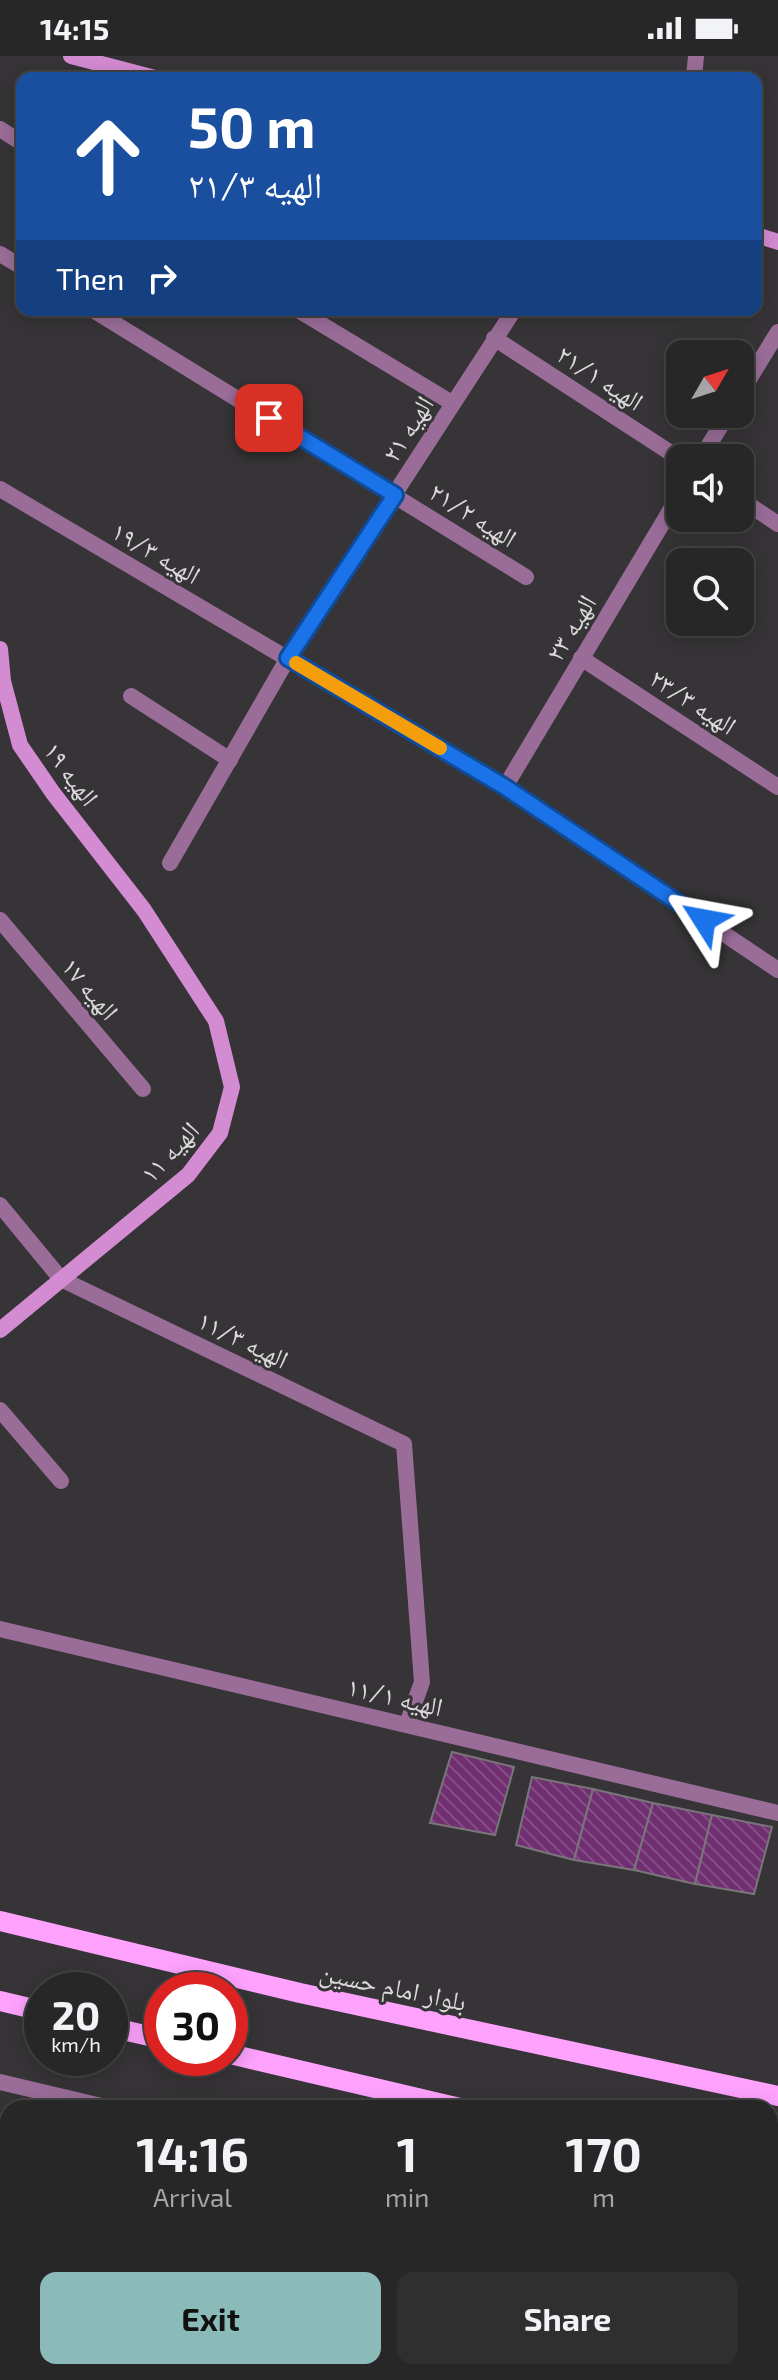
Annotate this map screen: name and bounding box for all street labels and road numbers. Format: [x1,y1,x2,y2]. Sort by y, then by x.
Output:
street label: الهیه ۲۱/۱ [551,337,650,417]
street label: الهیه ۲۱ [375,390,439,467]
street label: الهیه ۲۱/۲ [424,475,523,553]
street label: الهیه ۱۹/۳ [107,514,207,590]
street label: الهیه ۲۳ [538,588,602,666]
street label: الهیه ۲۳/۳ [644,661,743,741]
street label: الهیه ۱۹ [38,735,106,811]
street label: الهیه ۱۷ [56,951,126,1026]
street label: الهیه ۱۱ [133,1114,205,1188]
street label: الهیه ۱۱/۳ [193,1303,294,1374]
street label: الهیه ۱۱/۱ [344,1670,446,1722]
street label: بلوار امام حسین [316,1955,470,2020]

